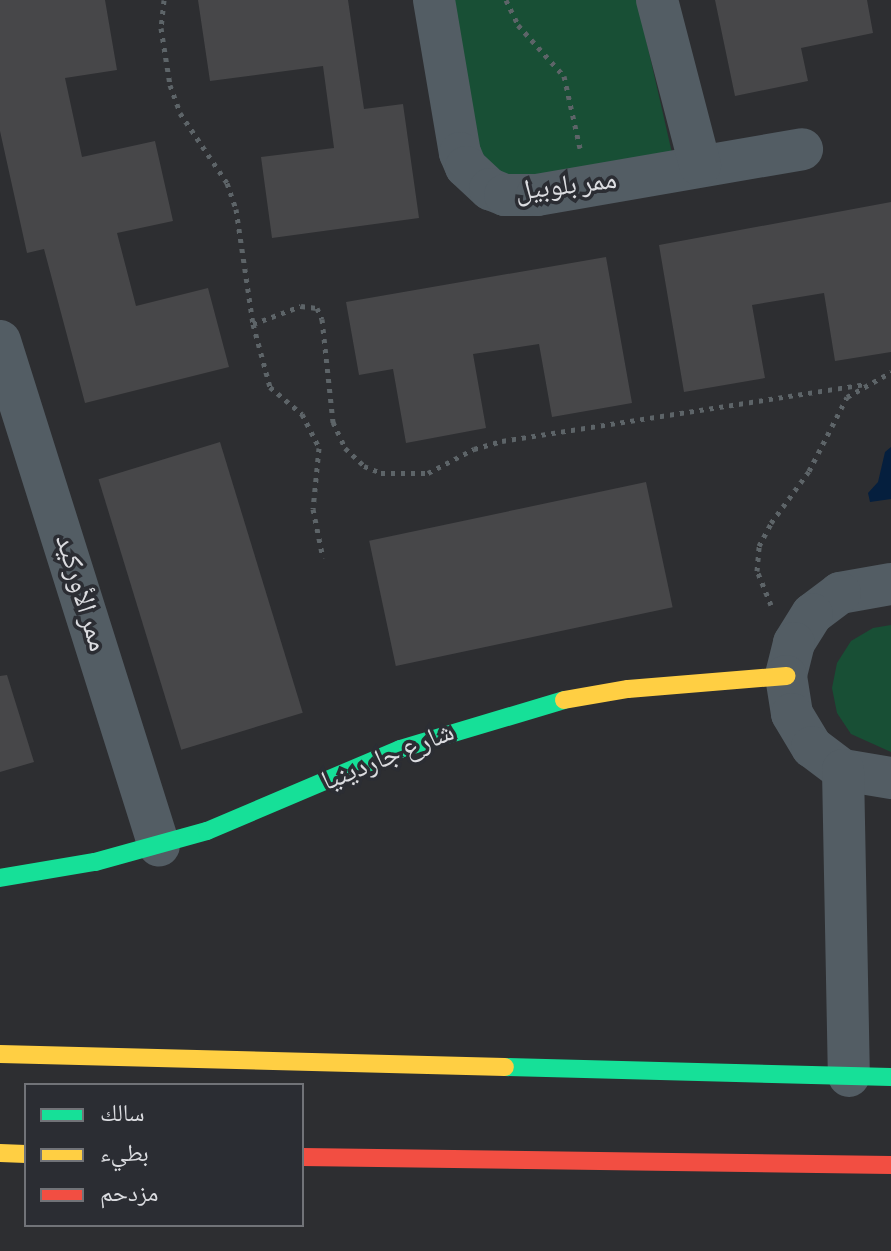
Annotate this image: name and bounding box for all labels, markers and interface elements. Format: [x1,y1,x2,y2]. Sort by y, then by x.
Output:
street label: ممر بلوبيل [513,163,619,209]
street label: ممر الأوركيد [47,531,115,655]
street label: شارع جاردينيا [317,715,459,799]
legend [24,1083,304,1227]
text: سالك [100,1102,145,1126]
text: بطيء [100,1142,149,1166]
text: مزدحم [100,1182,159,1206]

